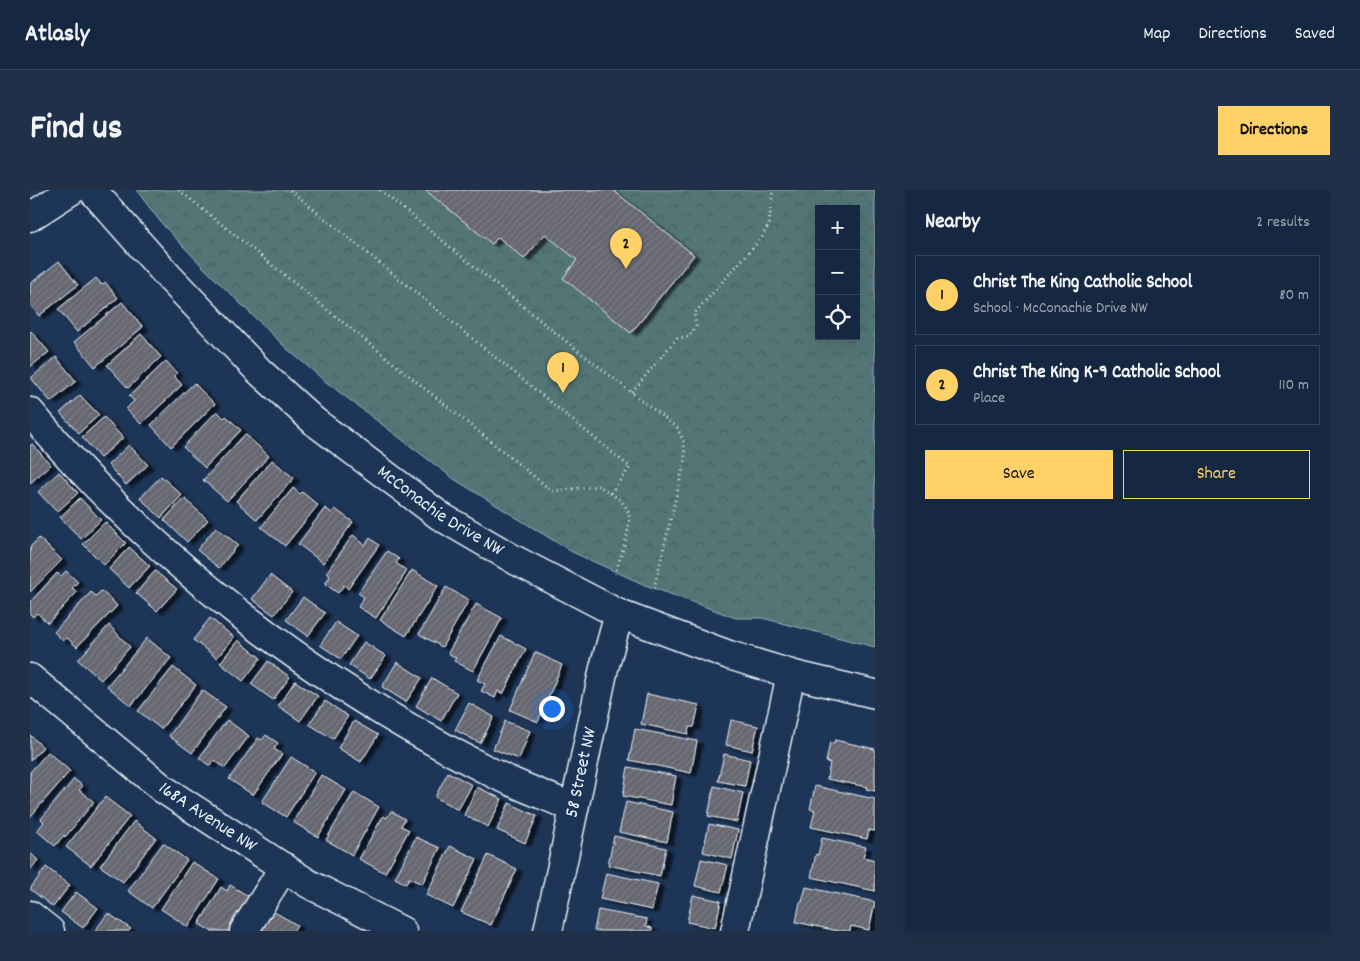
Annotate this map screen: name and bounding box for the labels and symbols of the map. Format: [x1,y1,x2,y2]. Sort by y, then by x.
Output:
pin: 2 [610,228,642,269]
pin: 1 [547,352,579,393]
street label: McConachie Drive NW [371,459,509,564]
your location [539,696,565,722]
street label: 58 Street NW [559,725,605,820]
street label: 168A Avenue NW [152,776,262,860]

